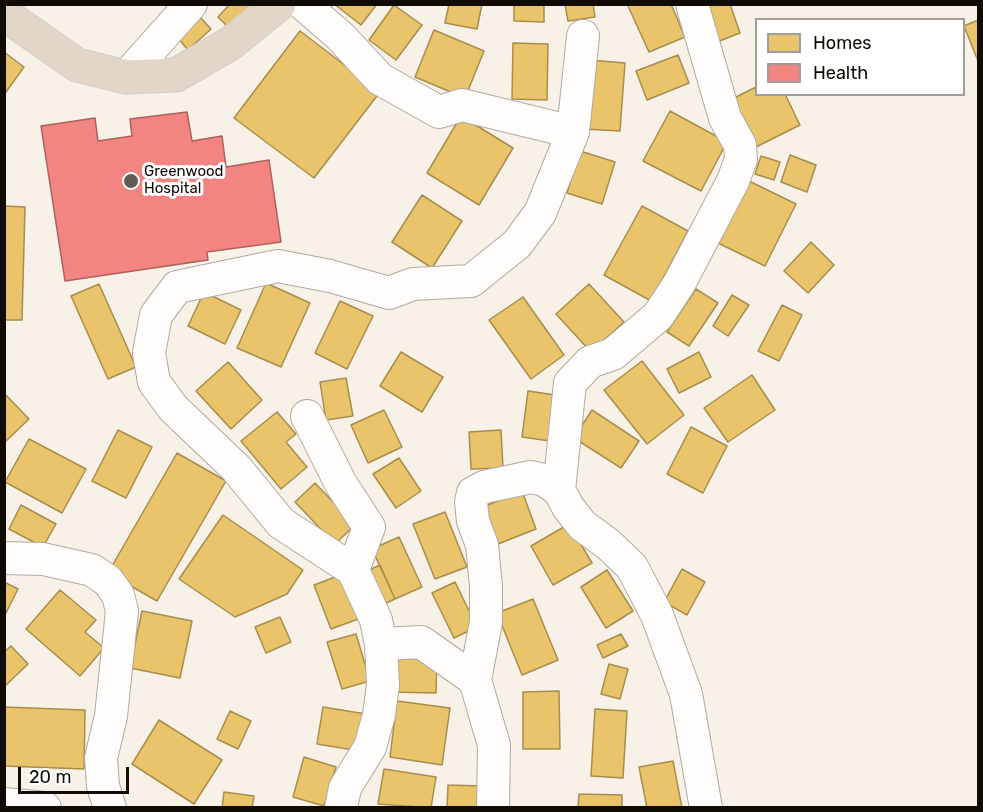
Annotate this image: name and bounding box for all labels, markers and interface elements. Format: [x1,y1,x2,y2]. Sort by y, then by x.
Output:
legend [755,18,965,96]
text: Homes [813,32,871,54]
text: Health [813,62,868,84]
place label: Greenwood Hospital [144,163,224,198]
marker: Greenwood Hospital [122,172,140,190]
scale bar [21,755,132,793]
text: 20 m [29,766,71,788]

